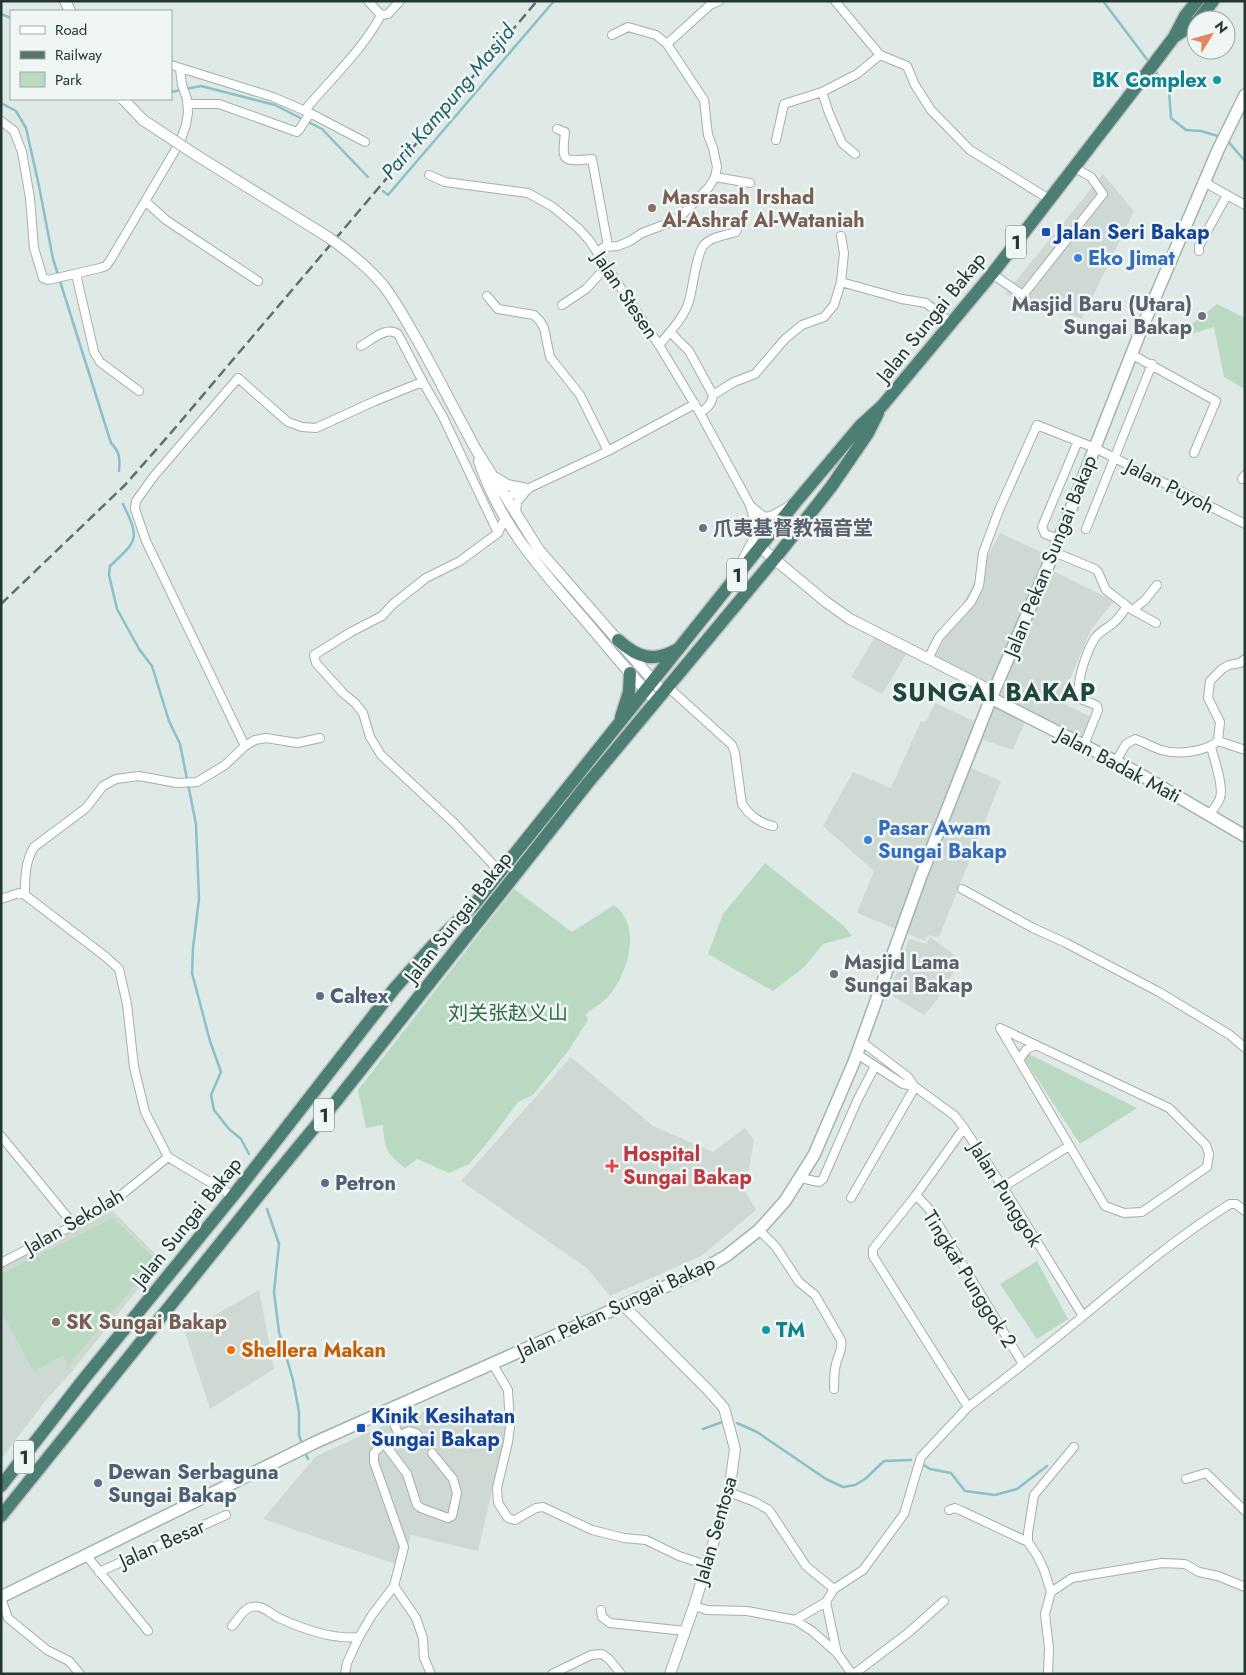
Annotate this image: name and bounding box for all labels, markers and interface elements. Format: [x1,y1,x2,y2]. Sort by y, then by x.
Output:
legend [10,10,172,100]
north arrow [1186,10,1236,60]
water label: Parit Kampung Masjid [374,17,523,186]
text: N [1210,17,1233,38]
text: Road [55,19,87,41]
text: Railway [55,44,102,66]
place label: BK Complex [1092,66,1207,95]
text: Park [55,69,82,91]
marker: BK Complex [1211,74,1223,86]
place label: Masrasah Irshad Al-Ashraf Al-Wataniah [661,183,865,235]
marker: Masrasah Irshad Al-Ashraf Al-Wataniah [646,202,658,214]
place label: Jalan Seri Bakap [1052,218,1209,247]
road number: 1 [1006,226,1026,258]
marker: Jalan Seri Bakap [1040,226,1052,238]
street label: Jalan Stesen [584,243,666,345]
place label: Eko Jimat [1088,244,1175,273]
street label: Jalan Sungai Bakap [868,246,993,391]
marker: Eko Jimat [1072,252,1084,264]
place label: Masjid Baru (Utara) Sungai Bakap [1011,290,1192,342]
marker: Masjid Baru (Utara) Sungai Bakap [1196,310,1208,322]
street label: Jalan Puyoh [1118,450,1219,521]
street label: Jalan Pekan Sungai Bakap [996,451,1104,664]
place label: 爪夷基督教福音堂 [713,514,873,543]
marker: 爪夷基督教福音堂 [697,522,709,534]
road number: 1 [727,558,747,592]
district label: SUNGAI BAKAP [892,674,1096,710]
street label: Jalan Badak Mati [1049,719,1186,811]
place label: Pasar Awam Sungai Bakap [878,814,1007,866]
marker: Pasar Awam Sungai Bakap [862,834,874,846]
street label: Jalan Sungai Bakap [396,845,519,992]
place label: Masjid Lama Sungai Bakap [844,948,973,1000]
marker: Masjid Lama Sungai Bakap [828,968,840,980]
place label: Caltex [330,982,389,1011]
marker: Caltex [314,990,326,1002]
park label: 刘关张赵义山 [448,999,568,1028]
road number: 1 [314,1098,334,1132]
street label: Jalan Punggok [960,1133,1050,1253]
place label: Hospital Sungai Bakap [623,1140,752,1192]
street label: Jalan Sungai Bakap [124,1151,249,1296]
marker: Hospital Sungai Bakap [605,1159,619,1173]
place label: Petron [335,1169,396,1198]
marker: Petron [319,1177,331,1189]
street label: Jalan Sekolah [17,1181,129,1263]
street label: Tingkat Punggok 2 [916,1205,1023,1354]
street label: Jalan Pekan Sungai Bakap [510,1249,720,1367]
place label: SK Sungai Bakap [66,1308,227,1337]
marker: SK Sungai Bakap [50,1316,62,1328]
place label: TM [776,1316,805,1345]
marker: TM [760,1324,772,1336]
place label: Shellera Makan [241,1336,386,1365]
marker: Shellera Makan [225,1344,237,1356]
place label: Kinik Kesihatan Sungai Bakap [371,1402,515,1454]
marker: Kinik Kesihatan Sungai Bakap [355,1422,367,1434]
road number: 1 [14,1440,34,1474]
place label: Dewan Serbaguna Sungai Bakap [108,1458,279,1510]
street label: Jalan Sentosa [686,1473,745,1590]
marker: Dewan Serbaguna Sungai Bakap [92,1477,104,1489]
street label: Jalan Besar [112,1512,210,1576]

